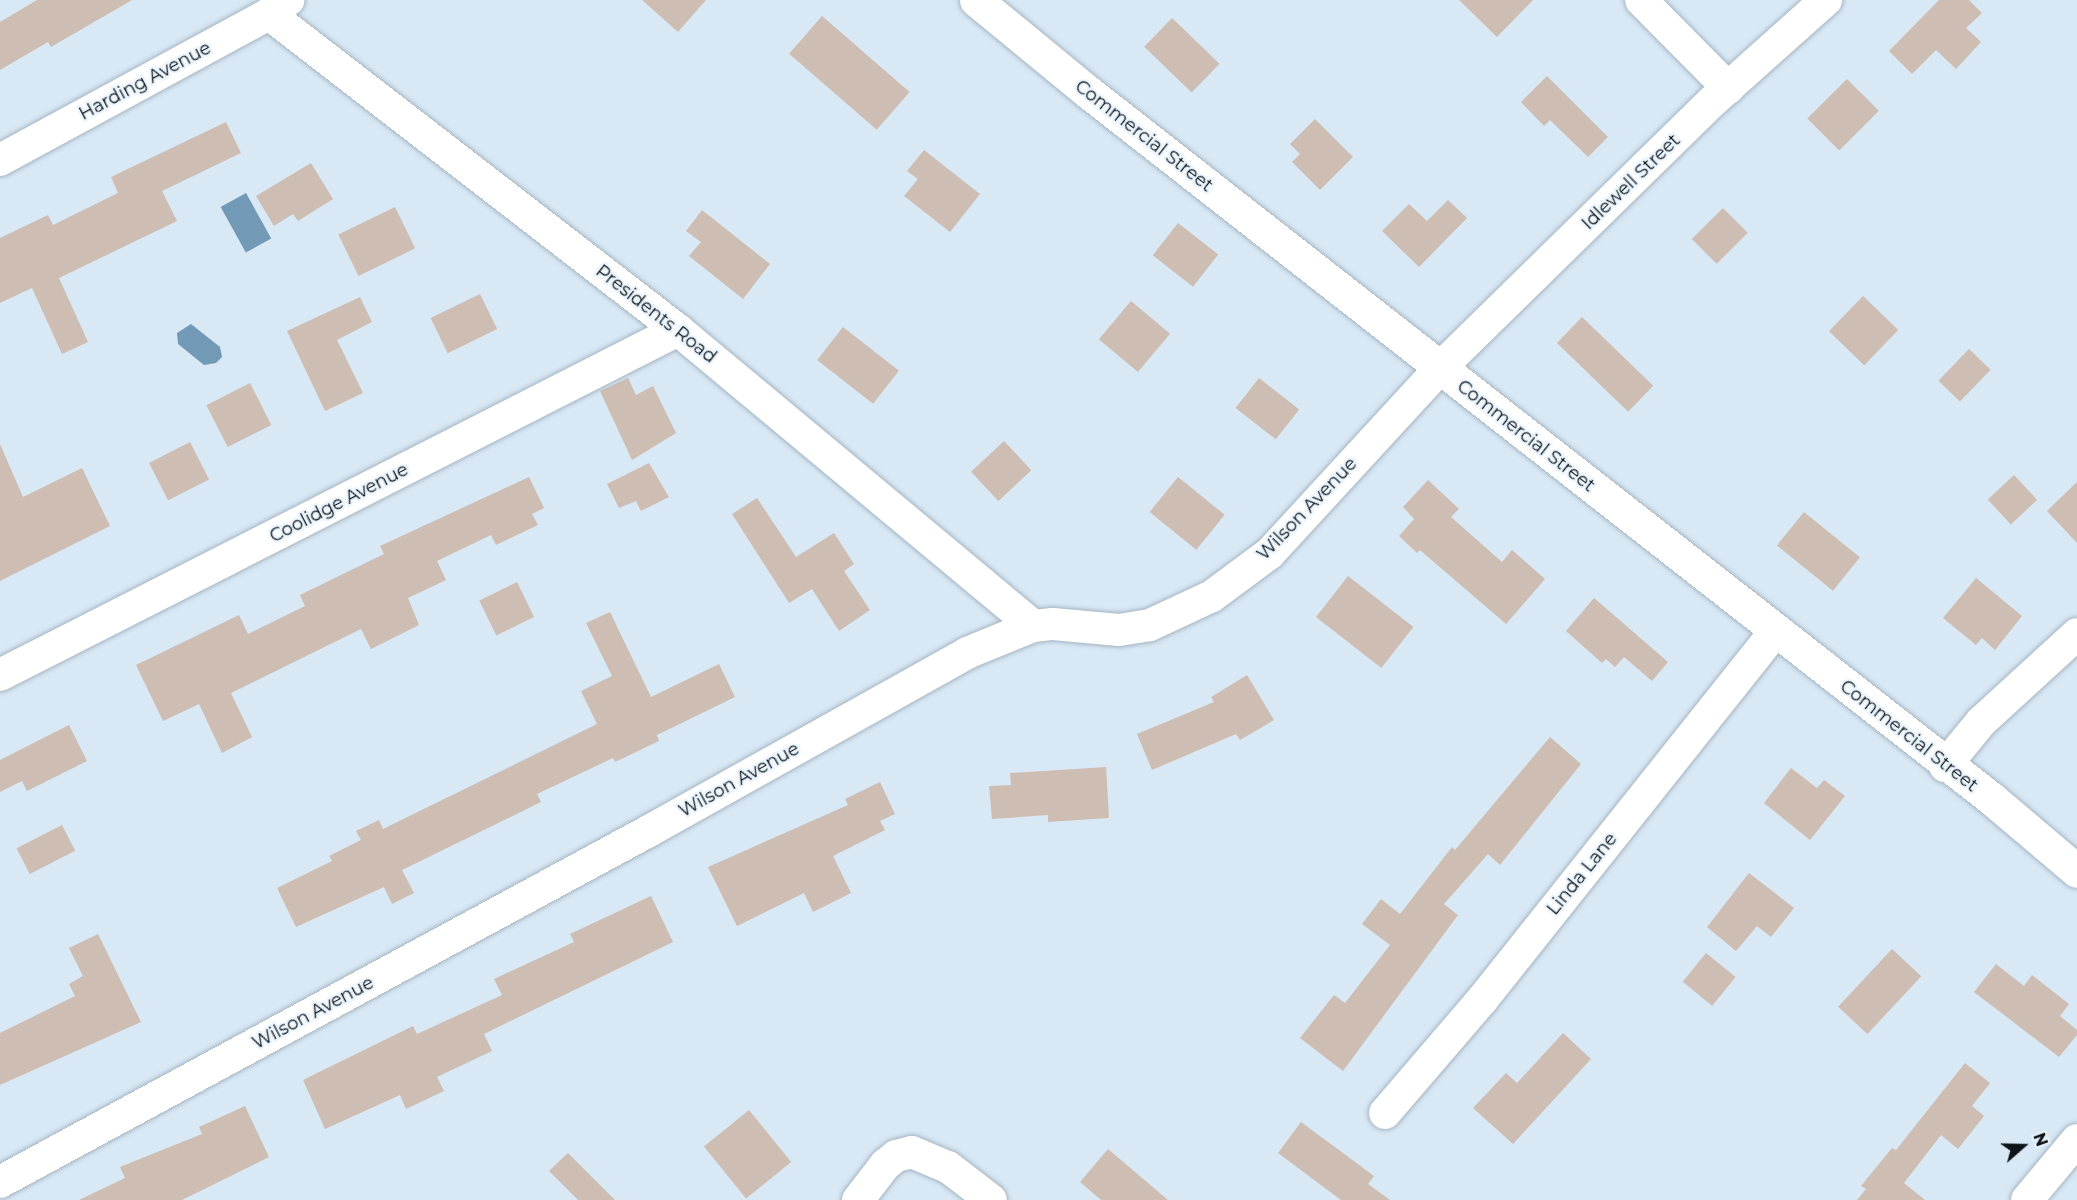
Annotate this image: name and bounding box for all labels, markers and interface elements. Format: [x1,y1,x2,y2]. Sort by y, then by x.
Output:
street label: Harding Avenue [75,37,215,125]
street label: Commercial Street [1071,75,1217,197]
street label: Idlewell Street [1577,130,1685,234]
street label: Presidents Road [591,260,721,368]
street label: Commercial Street [1453,375,1599,497]
street label: Wilson Avenue [1253,453,1361,565]
street label: Coolidge Avenue [266,459,412,547]
street label: Commercial Street [1836,675,1982,797]
street label: Wilson Avenue [675,738,803,822]
street label: Linda Lane [1542,829,1622,919]
street label: Wilson Avenue [249,972,377,1054]
north arrow [1993,1116,2053,1176]
text: N [2029,1130,2052,1149]

